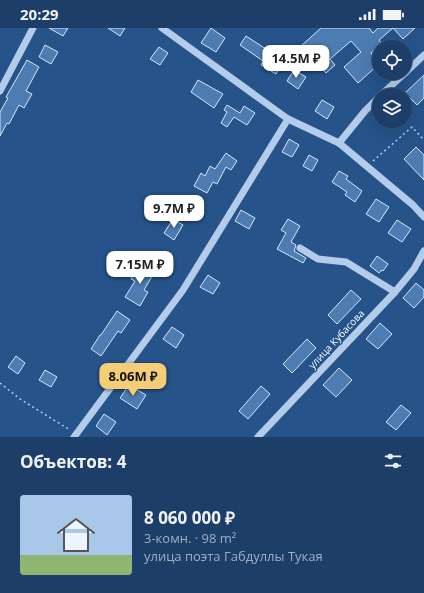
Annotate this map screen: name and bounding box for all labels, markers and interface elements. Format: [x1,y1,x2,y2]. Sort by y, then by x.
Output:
text: 20:29 [20,4,59,24]
map controls [372,40,412,128]
button: locate [372,40,412,80]
pin: 14.5M ₽ [259,45,333,79]
text: 14.5M ₽ [271,49,321,67]
button: layers [372,88,412,128]
pin: 9.7M ₽ [141,195,207,229]
text: 9.7M ₽ [153,199,195,217]
pin: 7.15M ₽ [103,251,177,285]
text: 7.15M ₽ [115,255,165,273]
street label: улица Кубасова [305,306,367,372]
pin: 8.06M ₽ [96,363,170,397]
text: 8.06M ₽ [108,367,158,385]
text: Объектов: 4 [20,450,126,473]
icon: filters [382,450,404,472]
text: 8 060 000 ₽ [144,506,235,529]
icon: home [52,511,100,559]
text: 3-комн. · 98 m² [144,529,236,547]
text: улица поэта Габдуллы Тукая [144,547,323,565]

